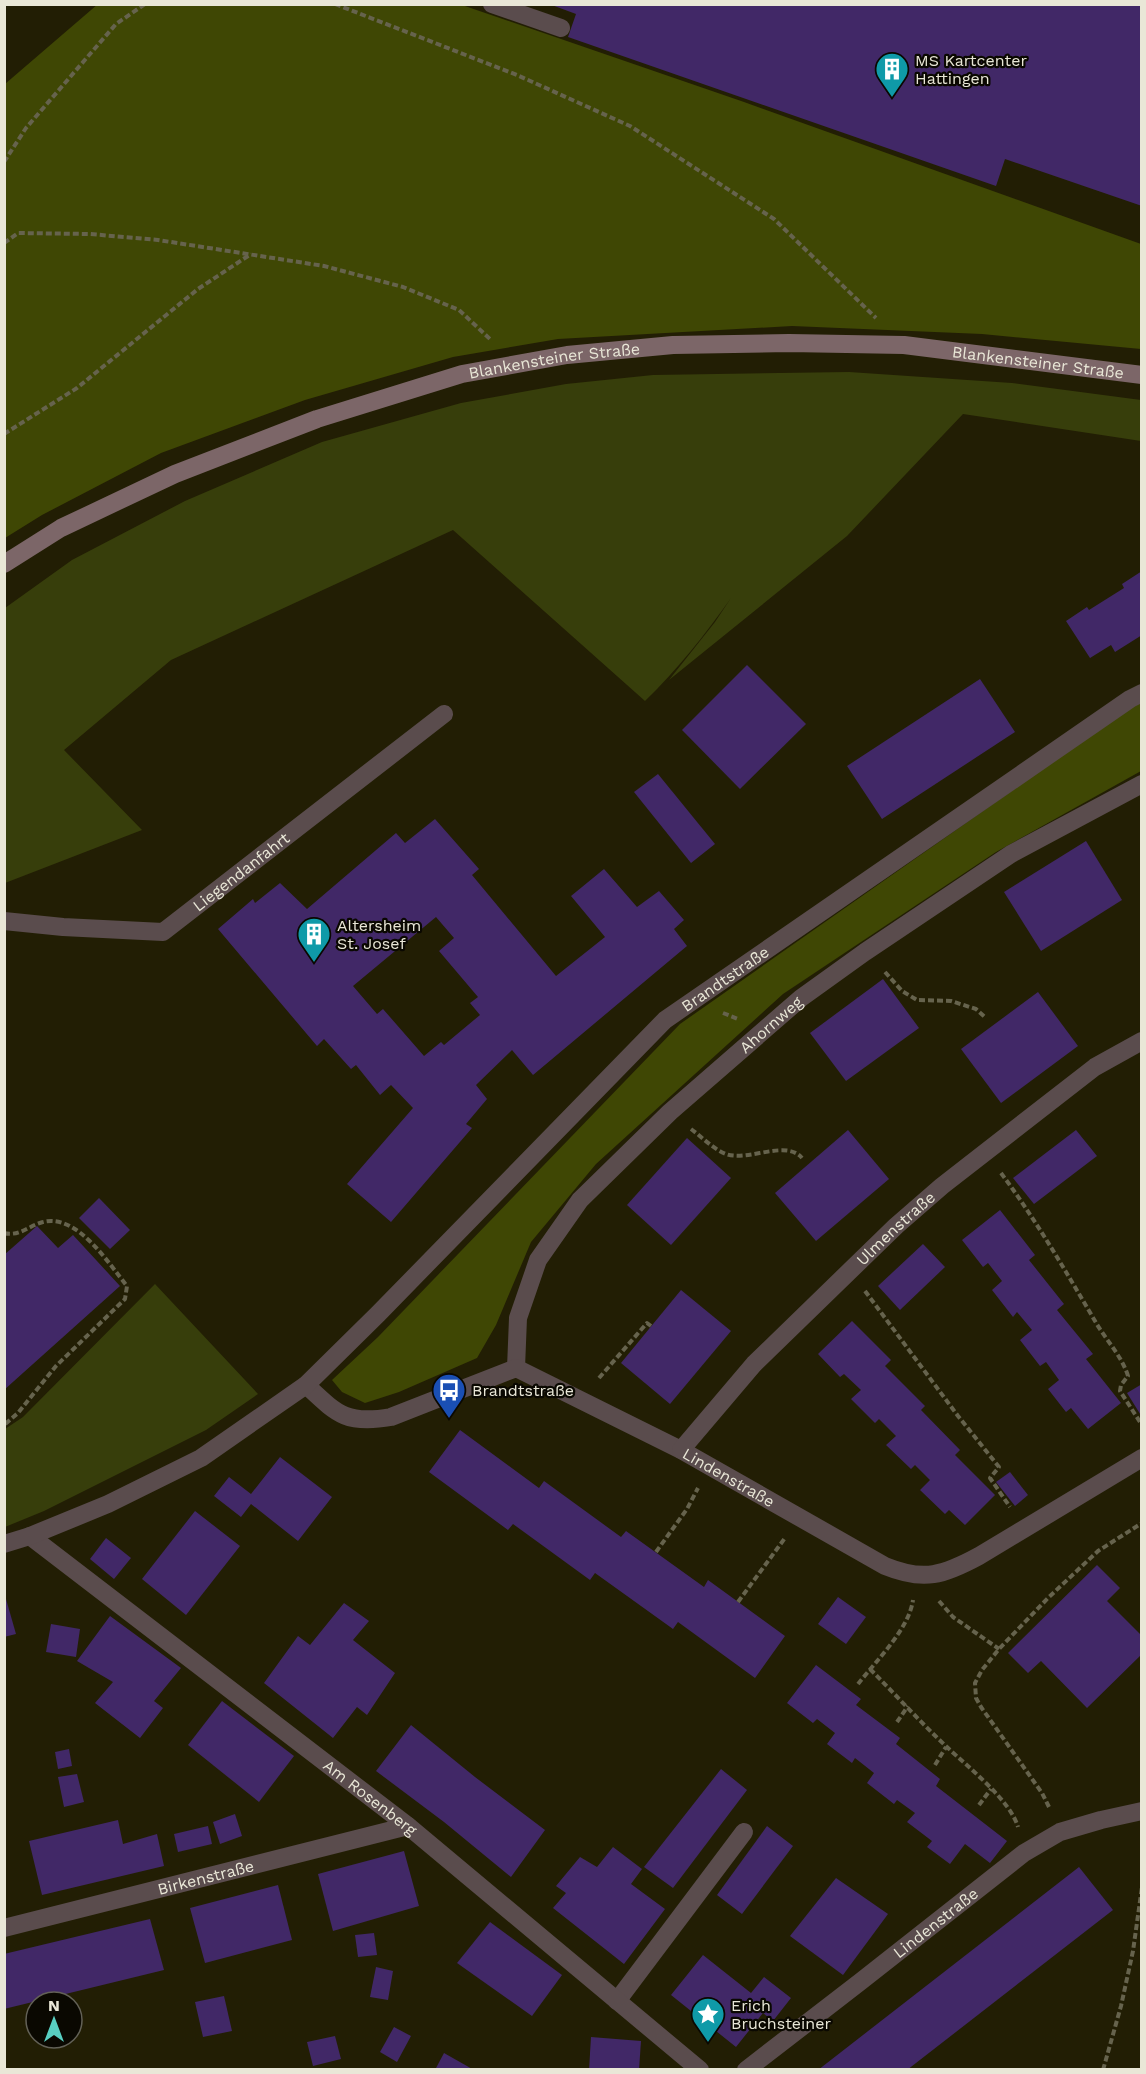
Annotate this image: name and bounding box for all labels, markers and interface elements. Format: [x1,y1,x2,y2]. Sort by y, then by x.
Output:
building icon: MS Kartcenter Hattingen [874,51,910,98]
place label: MS Kartcenter Hattingen [915,51,1027,88]
street label: Blankensteiner Straße [467,339,641,383]
street label: Blankensteiner Straße [951,342,1125,383]
street label: Liegendanfahrt [189,828,294,915]
building icon: Altersheim St. Josef [296,916,332,963]
place label: Altersheim St. Josef [337,916,421,953]
street label: Brandtstraße [678,942,773,1016]
street label: Ahornweg [736,992,807,1057]
street label: Ulmenstraße [853,1188,939,1269]
bus stop icon: Brandtstraße [431,1372,467,1419]
place label: Brandtstraße [472,1381,574,1400]
street label: Lindenstraße [679,1444,778,1511]
street label: Am Rosenberg [320,1756,421,1840]
street label: Birkenstraße [156,1856,256,1899]
street label: Lindenstraße [890,1884,982,1962]
north arrow [24,1990,84,2050]
text: N [48,1996,60,2015]
place icon: Erich Bruchsteiner [690,1996,726,2043]
place label: Erich Bruchsteiner [731,1996,831,2033]

